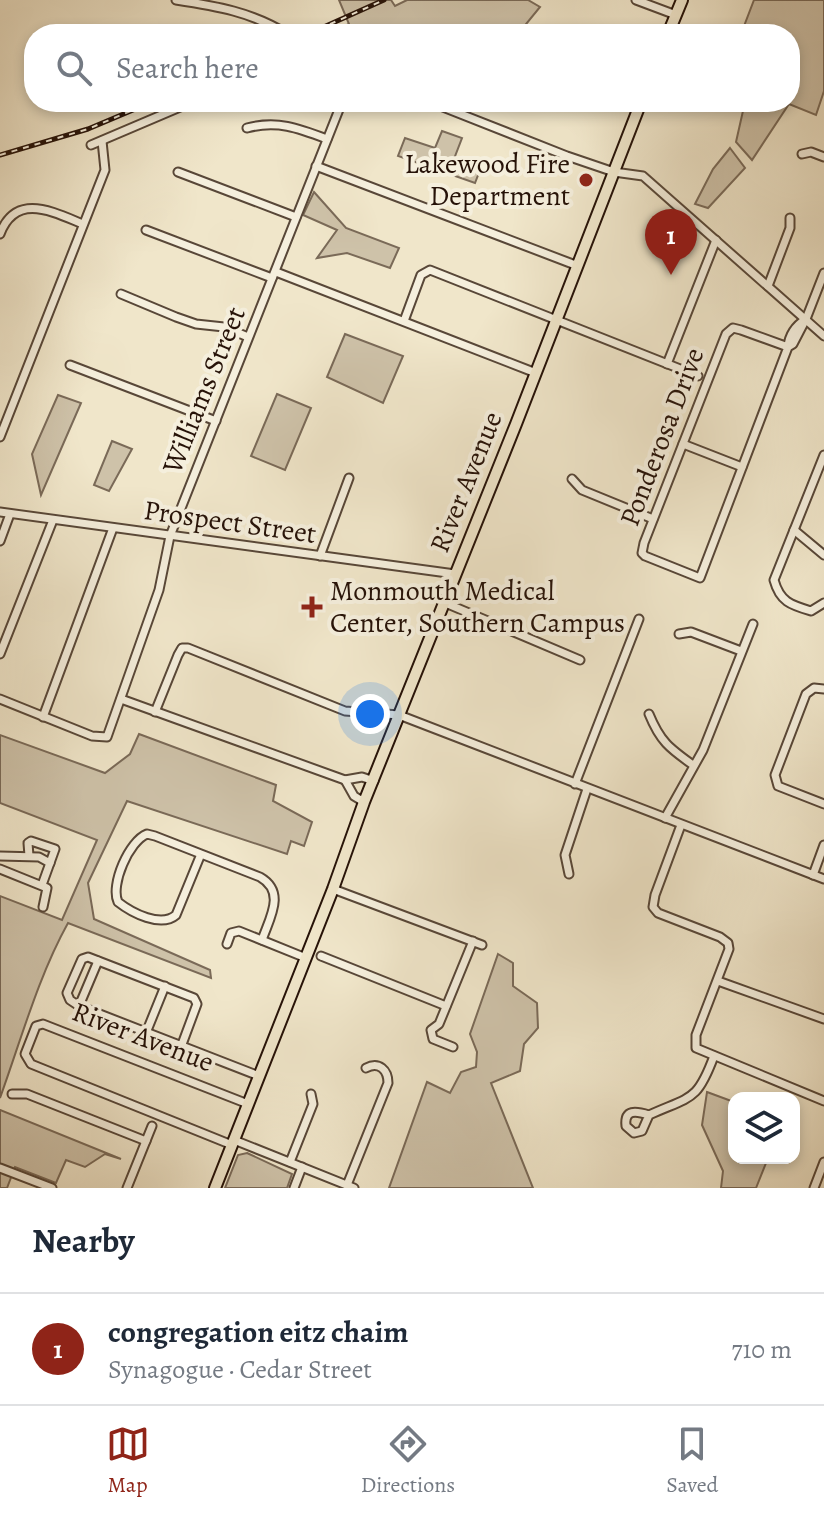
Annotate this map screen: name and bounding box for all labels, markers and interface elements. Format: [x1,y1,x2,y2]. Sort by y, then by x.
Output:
search box [24,24,800,112]
icon: search [52,46,96,90]
text: Search here [116,48,259,88]
place label: Lakewood Fire Department [404,145,570,215]
marker: Lakewood Fire Department [577,171,595,189]
pin: 1 [645,209,697,275]
street label: Williams Street [153,301,255,480]
street label: Ponderosa Drive [611,342,713,532]
street label: River Avenue [420,406,512,558]
street label: Prospect Street [141,491,319,553]
place label: Monmouth Medical Center, Southern Campus [330,572,625,642]
marker: Monmouth Medical Center, Southern Campus [301,596,323,618]
your location [350,694,390,734]
street label: River Avenue [67,993,219,1081]
map controls [728,1092,800,1164]
button: layers [728,1092,800,1164]
text: Nearby [32,1217,135,1264]
text: congregation eitz chaim [108,1312,408,1352]
text: 1 [53,1332,63,1367]
text: 710 m [732,1332,792,1367]
text: Synagogue · Cedar Street [108,1352,372,1387]
tab: Map [106,1422,150,1500]
tab: Directions [361,1422,455,1500]
tab: Saved [666,1422,718,1500]

